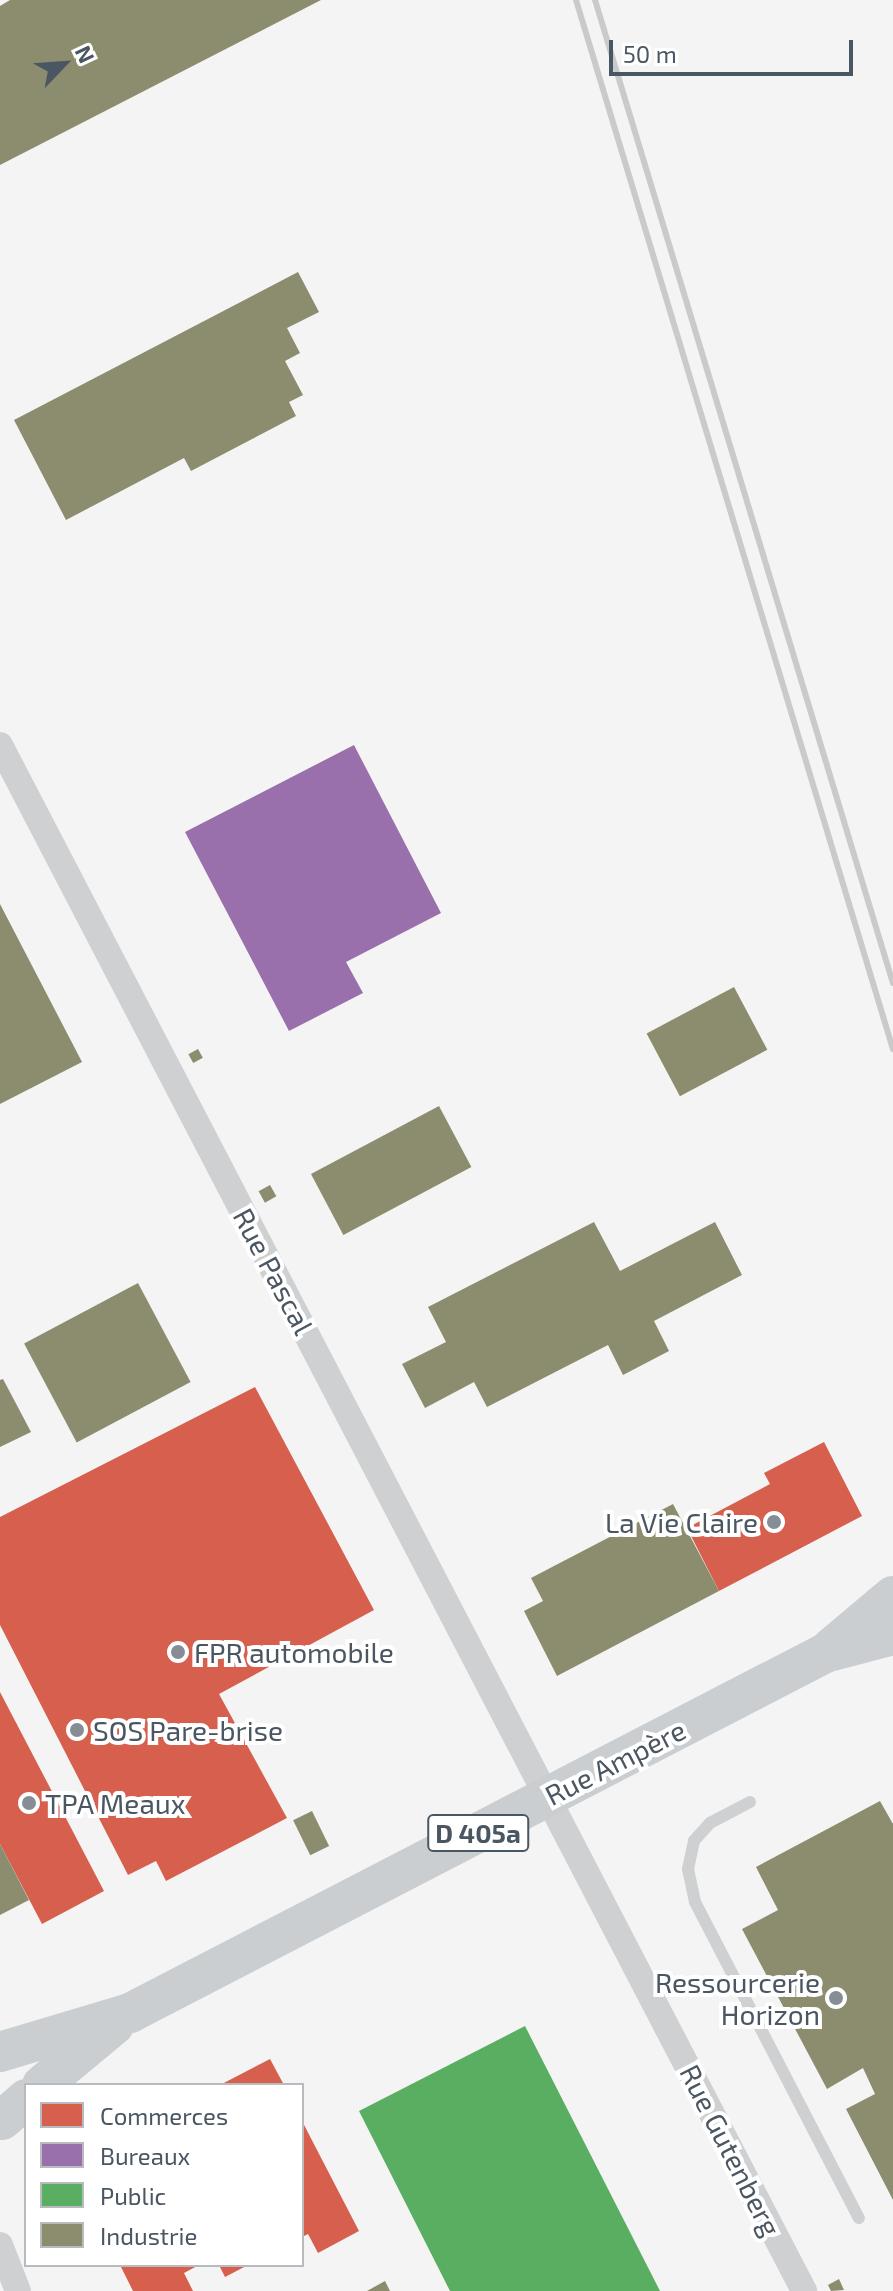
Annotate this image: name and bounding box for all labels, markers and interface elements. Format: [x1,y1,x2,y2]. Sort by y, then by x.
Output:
north arrow [24,24,104,104]
scale bar [613,24,857,74]
text: 50 m [623,39,677,68]
text: N [71,41,101,67]
street label: Rue Pascal [227,1202,321,1340]
place label: La Vie Claire [604,1505,758,1539]
marker: La Vie Claire [765,1513,783,1531]
place label: FPR automobile [194,1635,394,1669]
marker: FPR automobile [169,1643,187,1661]
street label: Rue Ampère [539,1712,691,1812]
place label: SOS Pare-brise [93,1713,283,1747]
marker: SOS Pare-brise [68,1721,86,1739]
place label: TPA Meaux [45,1786,186,1820]
marker: TPA Meaux [20,1794,38,1812]
road number: D 405a [426,1811,530,1855]
place label: Ressourcerie Horizon [655,1965,820,2031]
marker: Ressourcerie Horizon [827,1989,845,2007]
street label: Rue Gutenberg [673,2059,789,2241]
legend [24,2083,304,2267]
text: Commerces [100,2101,228,2130]
text: Bureaux [100,2141,190,2170]
text: Public [100,2181,166,2210]
text: Industrie [100,2221,197,2250]

